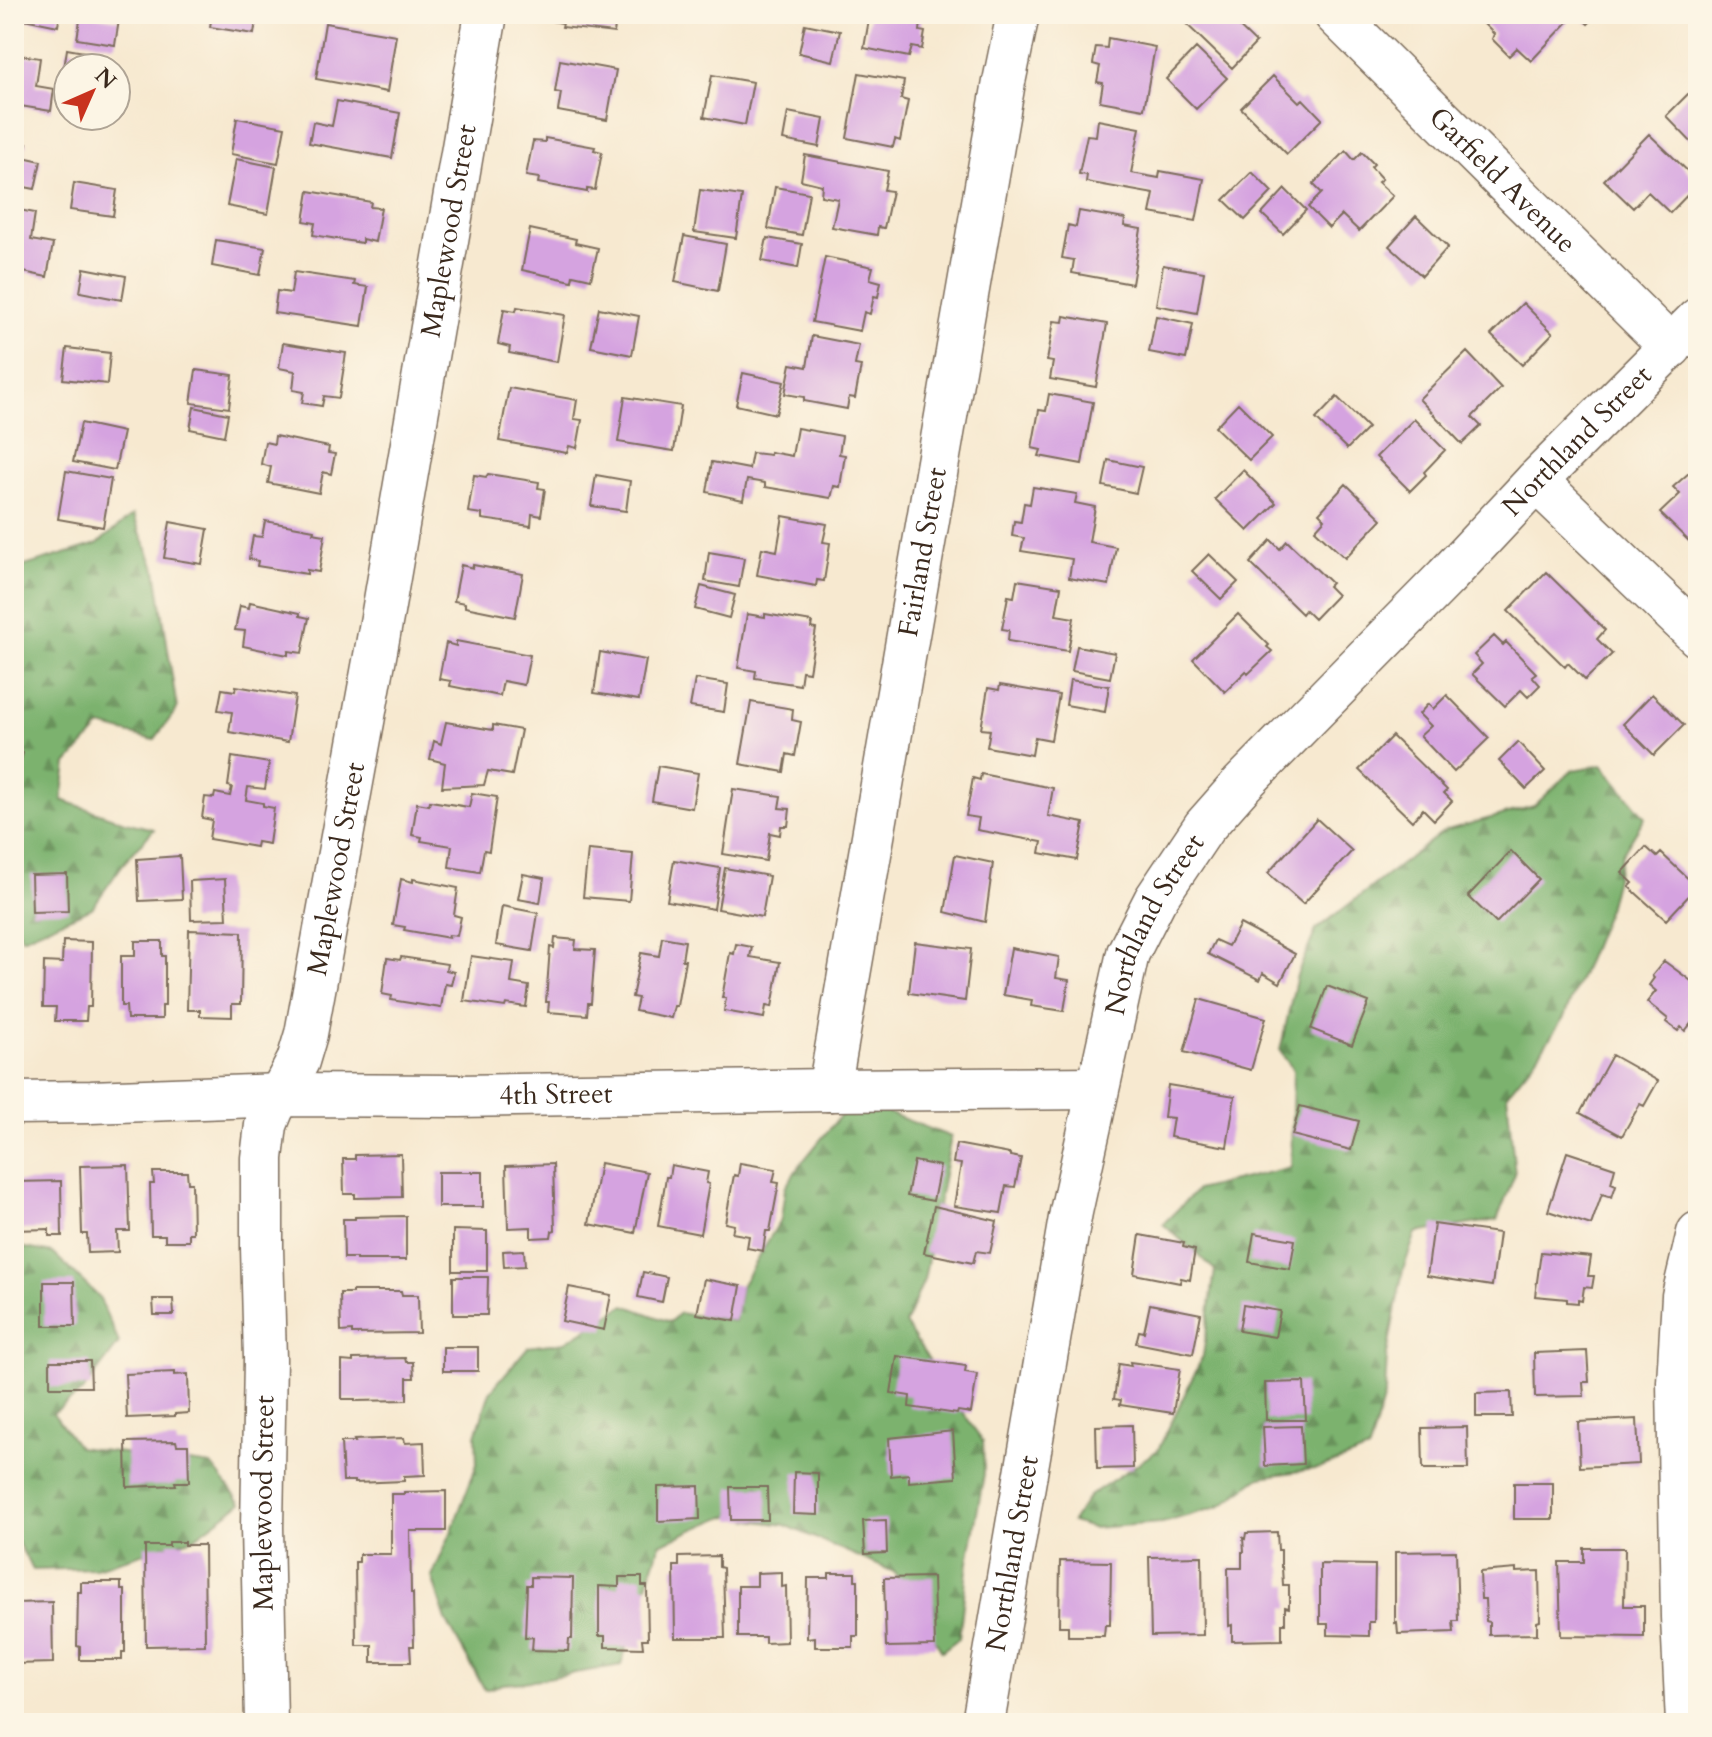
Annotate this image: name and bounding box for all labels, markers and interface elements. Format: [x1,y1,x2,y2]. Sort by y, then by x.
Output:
north arrow [52,52,132,132]
text: N [88,61,123,96]
street label: Garfield Avenue [1421,99,1585,262]
street label: Maplewood Street [412,121,486,340]
street label: Northland Street [1493,357,1660,525]
street label: Fairland Street [889,464,956,640]
street label: Maplewood Street [298,759,374,978]
street label: Northland Street [1096,826,1213,1019]
street label: 4th Street [499,1075,613,1114]
street label: Maplewood Street [243,1395,283,1611]
street label: Northland Street [977,1452,1048,1655]

